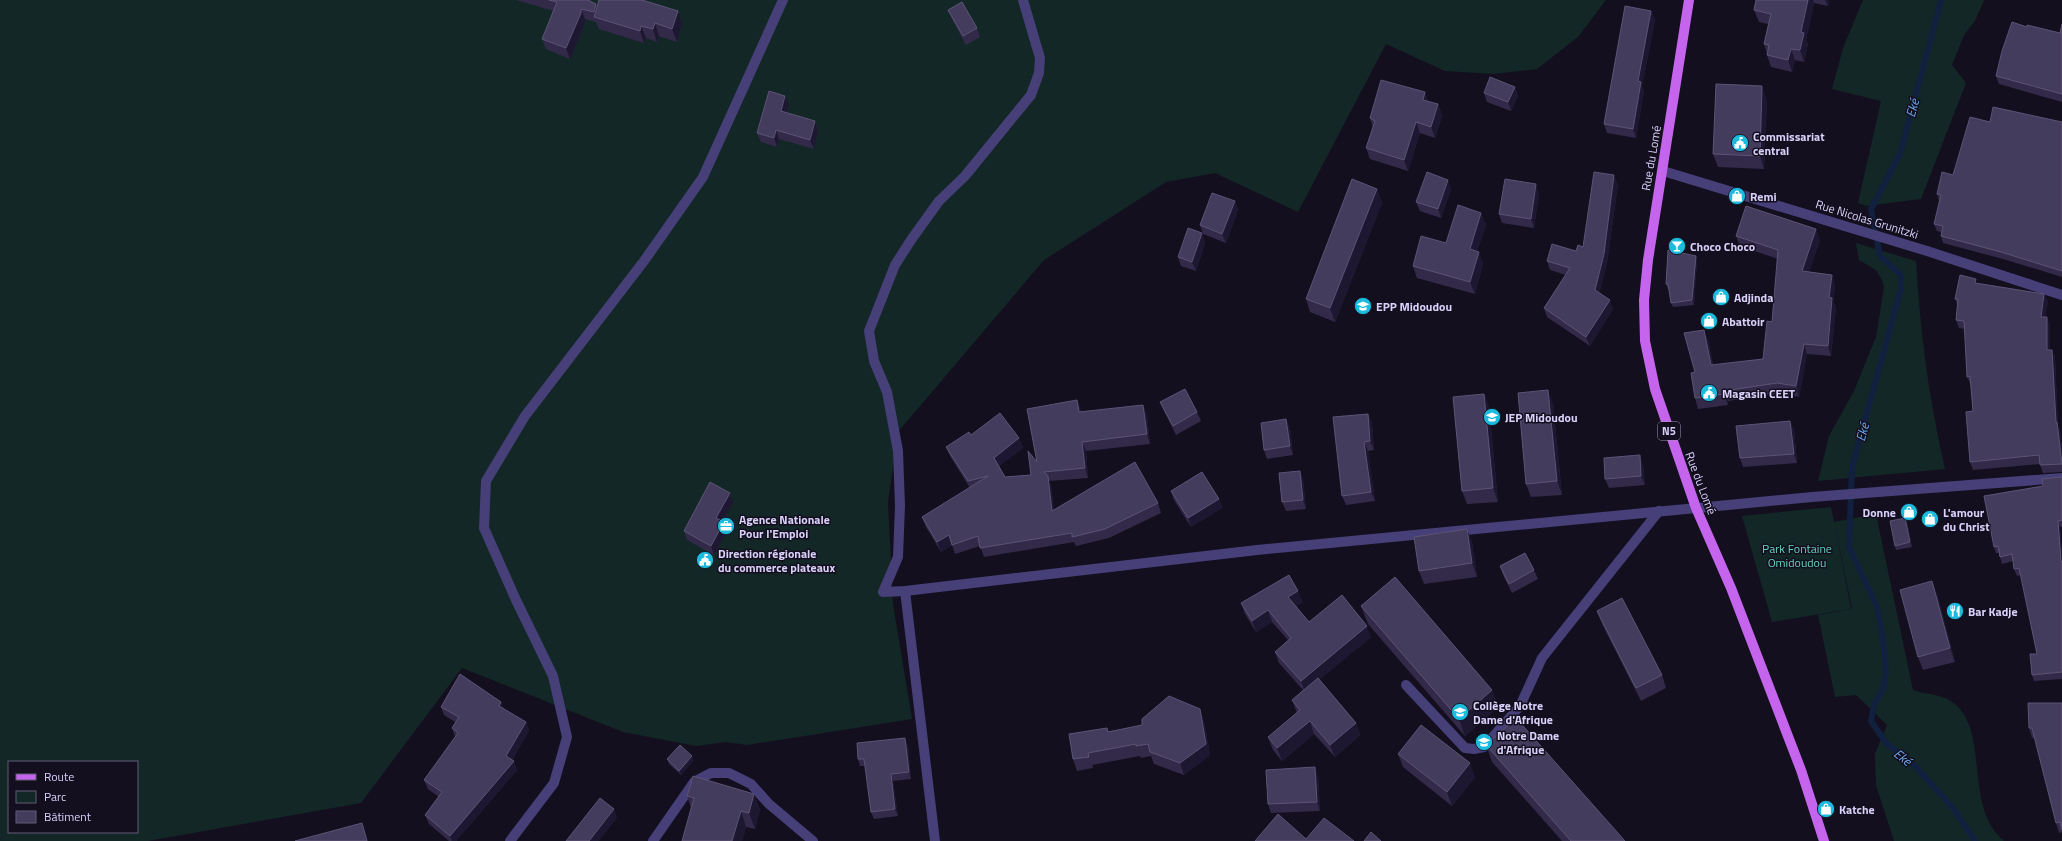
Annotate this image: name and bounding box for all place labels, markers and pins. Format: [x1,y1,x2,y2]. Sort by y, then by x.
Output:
place label: Commissariat central [1753,127,1825,160]
public building icon: Commissariat central [1730,133,1750,153]
shop icon: Remi [1727,186,1747,206]
place label: Remi [1750,187,1777,206]
bar icon: Choco Choco [1667,236,1687,256]
place label: Choco Choco [1690,237,1755,256]
shop icon: Adjinda [1711,287,1731,307]
place label: Adjinda [1734,288,1773,307]
school or university icon: EPP Midoudou [1353,296,1373,316]
place label: EPP Midoudou [1376,297,1452,316]
shop icon: Abattoir [1699,311,1719,331]
place label: Abattoir [1722,312,1765,331]
public building icon: Magasin CEET [1699,383,1719,403]
place label: Magasin CEET [1722,384,1796,403]
school or university icon: JEP Midoudou [1482,407,1502,427]
place label: JEP Midoudou [1505,408,1578,427]
shop icon: Donne [1899,502,1919,522]
place label: Donne [1863,503,1896,522]
place label: L'amour du Christ [1943,503,1990,536]
shop icon: L'amour du Christ [1920,509,1940,529]
place label: Agence Nationale Pour l'Emploi [739,510,830,543]
office icon: Agence Nationale Pour l'Emploi [716,516,736,536]
place label: Direction régionale du commerce plateaux [718,544,835,577]
public building icon: Direction régionale du commerce plateaux [695,550,715,570]
restaurant icon: Bar Kadje [1945,601,1965,621]
place label: Bar Kadje [1968,602,2018,621]
place label: Collège Notre Dame d'Afrique [1473,696,1553,729]
school or university icon: Collège Notre Dame d'Afrique [1450,702,1470,722]
place label: Notre Dame d'Afrique [1497,726,1559,759]
school or university icon: Notre Dame d'Afrique [1474,732,1494,752]
shop icon: Katche [1816,799,1836,819]
place label: Katche [1839,800,1875,819]

